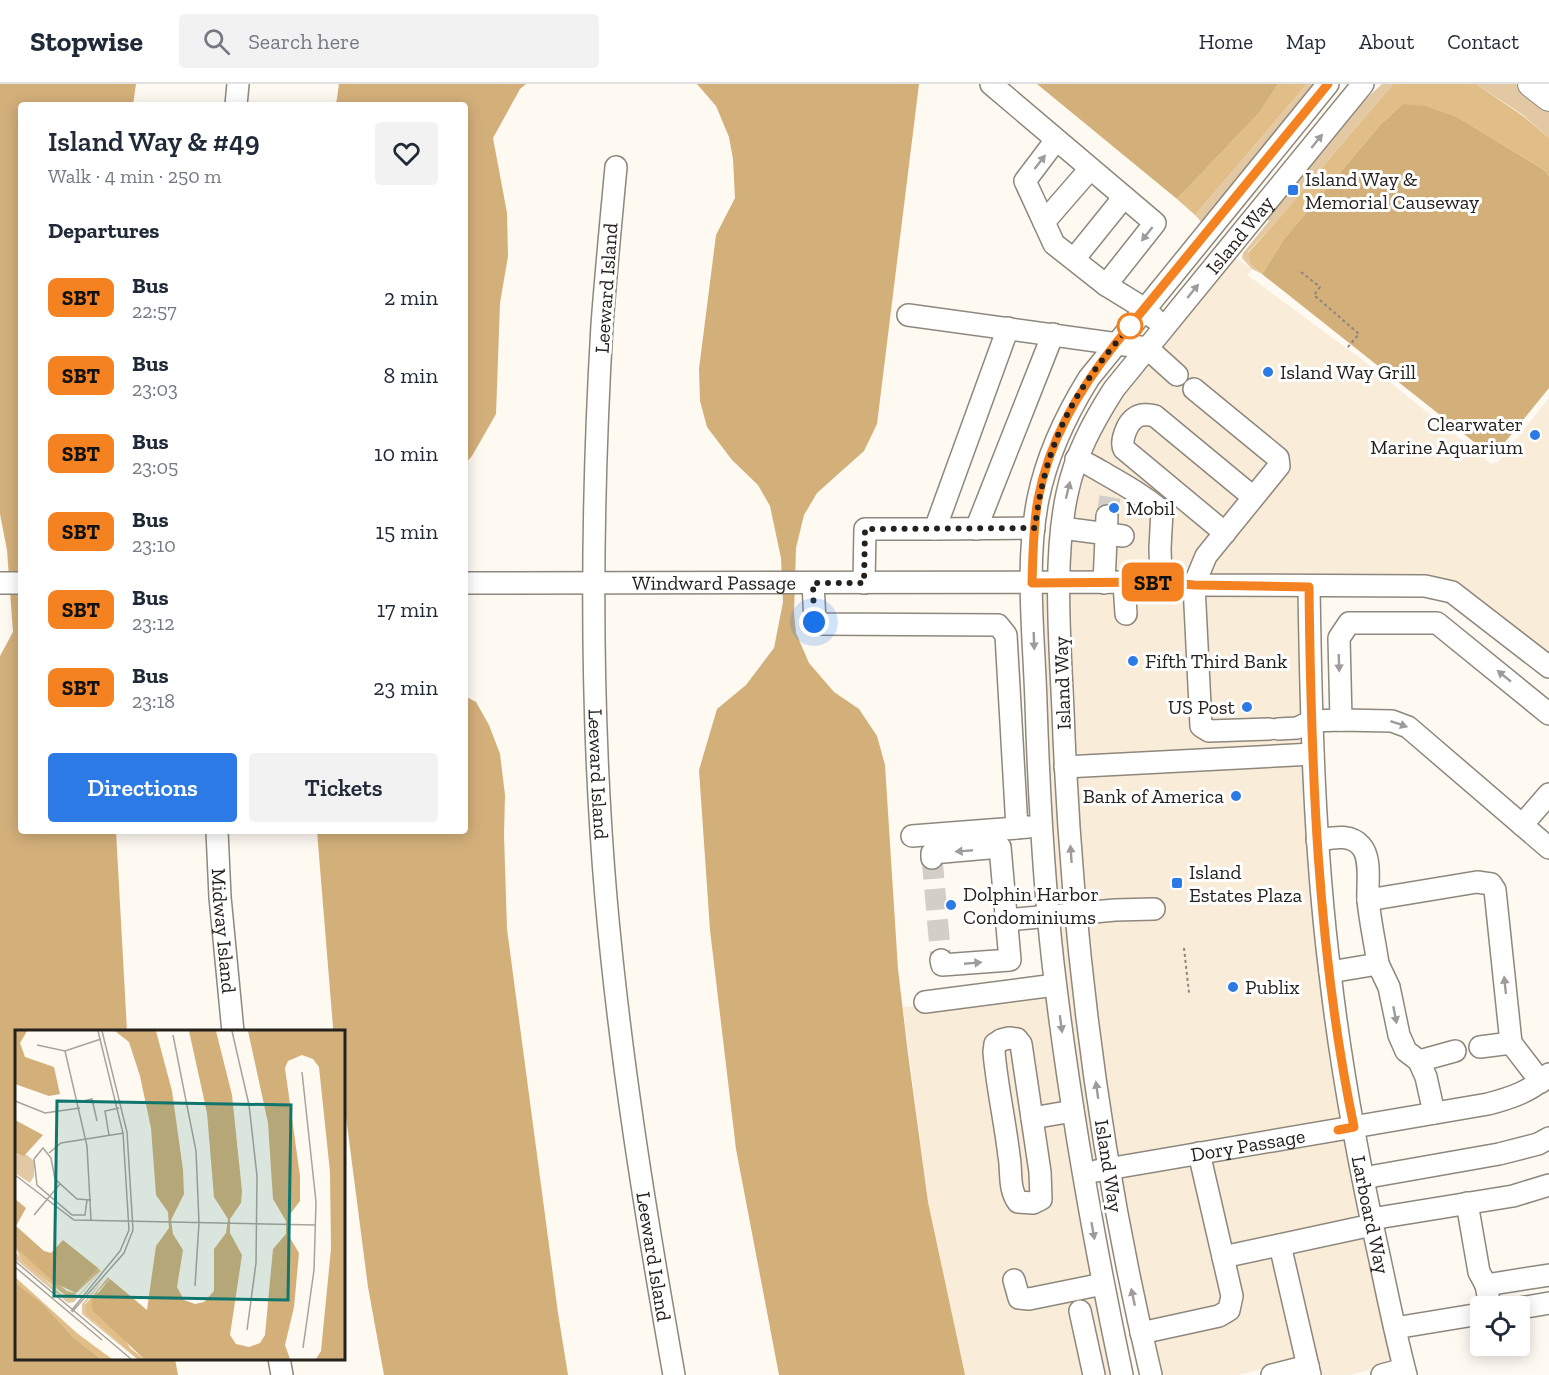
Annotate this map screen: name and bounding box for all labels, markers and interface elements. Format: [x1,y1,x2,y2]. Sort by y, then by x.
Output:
search box [179,14,599,68]
text: Stopwise [30,25,143,58]
icon: search [200,25,233,58]
text: Search here [248,28,360,55]
text: Home [1199,29,1253,54]
text: Map [1286,29,1326,54]
text: About [1359,29,1414,54]
text: Contact [1447,29,1519,54]
button: heart [375,122,438,185]
text: Island Way & #49 [48,125,260,158]
one-way arrow [1310,133,1323,149]
one-way arrow [1033,154,1045,169]
text: Walk · 4 min · 250 m [48,164,222,188]
place label: Island Way & Memorial Causeway [1305,167,1480,214]
marker: Island Way & Memorial Causeway [1286,183,1300,197]
street label: Island Way [1201,191,1279,279]
text: Departures [48,217,159,244]
street label: Leeward Island [589,222,623,354]
one-way arrow [1142,226,1154,241]
text: Bus [132,272,169,299]
text: 2 min [384,284,438,311]
one-way arrow [1186,284,1198,299]
text: SBT [62,285,100,310]
text: 22:57 [132,299,177,323]
unlabelled marker [1117,313,1143,339]
text: Bus [132,350,169,377]
place label: Island Way Grill [1280,360,1416,384]
text: 8 min [383,362,438,389]
text: SBT [62,363,100,388]
marker: Island Way Grill [1261,365,1275,379]
text: 23:03 [132,377,178,401]
place label: Clearwater Marine Aquarium [1370,412,1524,459]
text: Bus [132,428,169,455]
marker: Clearwater Marine Aquarium [1528,428,1542,442]
text: 10 min [374,440,438,467]
text: SBT [62,441,100,466]
text: 23:05 [132,455,178,479]
one-way arrow [1064,481,1074,499]
place label: Mobil [1126,496,1175,520]
marker: Mobil [1107,501,1121,515]
text: Bus [132,506,169,533]
text: 15 min [376,518,438,545]
text: SBT [62,519,100,544]
text: 23:10 [132,533,176,557]
line badge: SBT [1118,562,1188,602]
text: SBT [1134,570,1172,595]
street label: Windward Passage [632,571,796,595]
text: Bus [132,584,169,611]
text: 17 min [377,596,438,623]
text: SBT [62,597,100,622]
your location [799,607,829,637]
text: 23:12 [132,611,175,635]
one-way arrow [1029,632,1038,651]
street label: Island Way [1048,635,1076,730]
place label: Fifth Third Bank [1145,649,1288,673]
one-way arrow [1335,653,1344,672]
marker: Fifth Third Bank [1126,654,1140,668]
text: Bus [132,662,169,689]
one-way arrow [1497,670,1512,683]
text: 23 min [373,674,438,701]
text: SBT [62,675,100,700]
text: 23:18 [132,689,175,713]
place label: US Post [1168,695,1236,719]
marker: US Post [1240,700,1254,714]
street label: Leeward Island [583,708,614,840]
one-way arrow [1390,719,1408,729]
button: Directions [48,753,237,822]
button: Tickets [249,753,438,822]
place label: Bank of America [1083,784,1224,808]
marker: Bank of America [1229,789,1243,803]
one-way arrow [1067,845,1076,864]
one-way arrow [954,846,973,856]
place label: Island Estates Plaza [1189,860,1302,907]
street label: Midway Island [207,868,241,994]
marker: Island Estates Plaza [1170,876,1184,890]
place label: Dolphin Harbor Condominiums [963,882,1099,929]
marker: Dolphin Harbor Condominiums [944,898,958,912]
one-way arrow [964,958,983,968]
place label: Publix [1245,975,1300,999]
one-way arrow [1500,975,1509,994]
marker: Publix [1226,980,1240,994]
one-way arrow [1391,1006,1400,1025]
one-way arrow [1056,1015,1065,1034]
inset map [15,1030,345,1360]
one-way arrow [1092,1080,1101,1099]
street label: Island Way [1090,1118,1128,1215]
street label: Dory Passage [1189,1123,1307,1167]
street label: Larboard Way [1347,1154,1395,1277]
street label: Leeward Island [631,1190,676,1323]
one-way arrow [1089,1221,1098,1240]
one-way arrow [1128,1288,1137,1307]
map controls [1470,1296,1530,1356]
button: locate [1470,1296,1530,1356]

